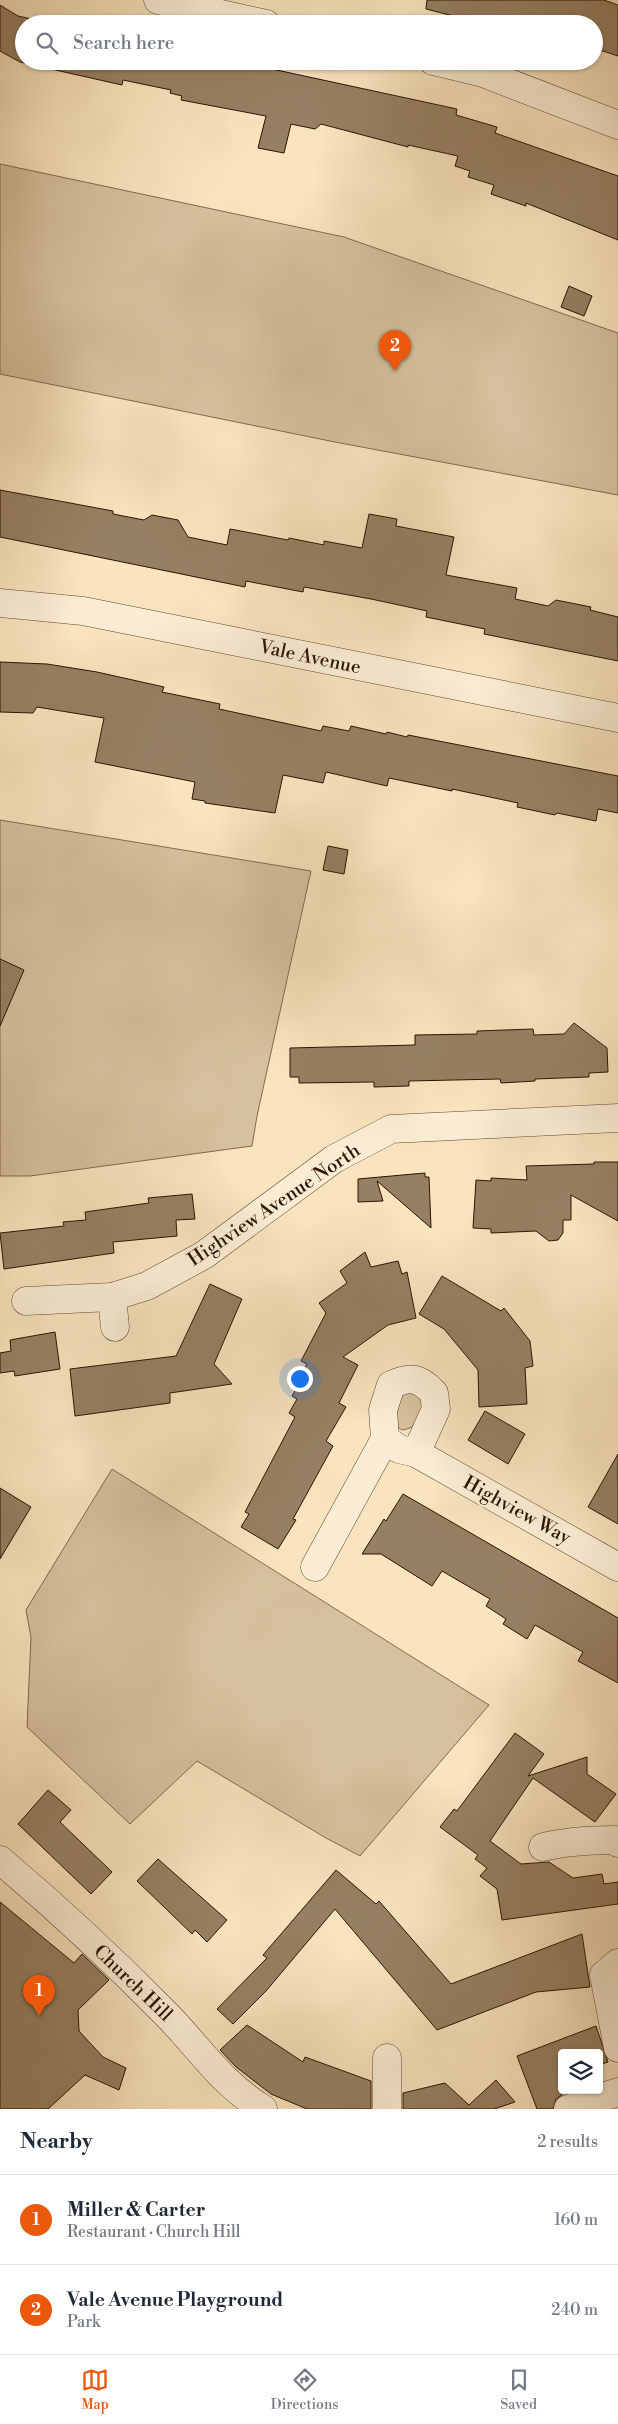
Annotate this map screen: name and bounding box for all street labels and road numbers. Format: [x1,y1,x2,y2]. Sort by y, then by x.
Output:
street label: Vale Avenue [256,634,363,679]
street label: Highview Avenue North [183,1138,365,1272]
street label: Highview Way [459,1471,576,1550]
street label: Church Hill [88,1939,178,2027]

